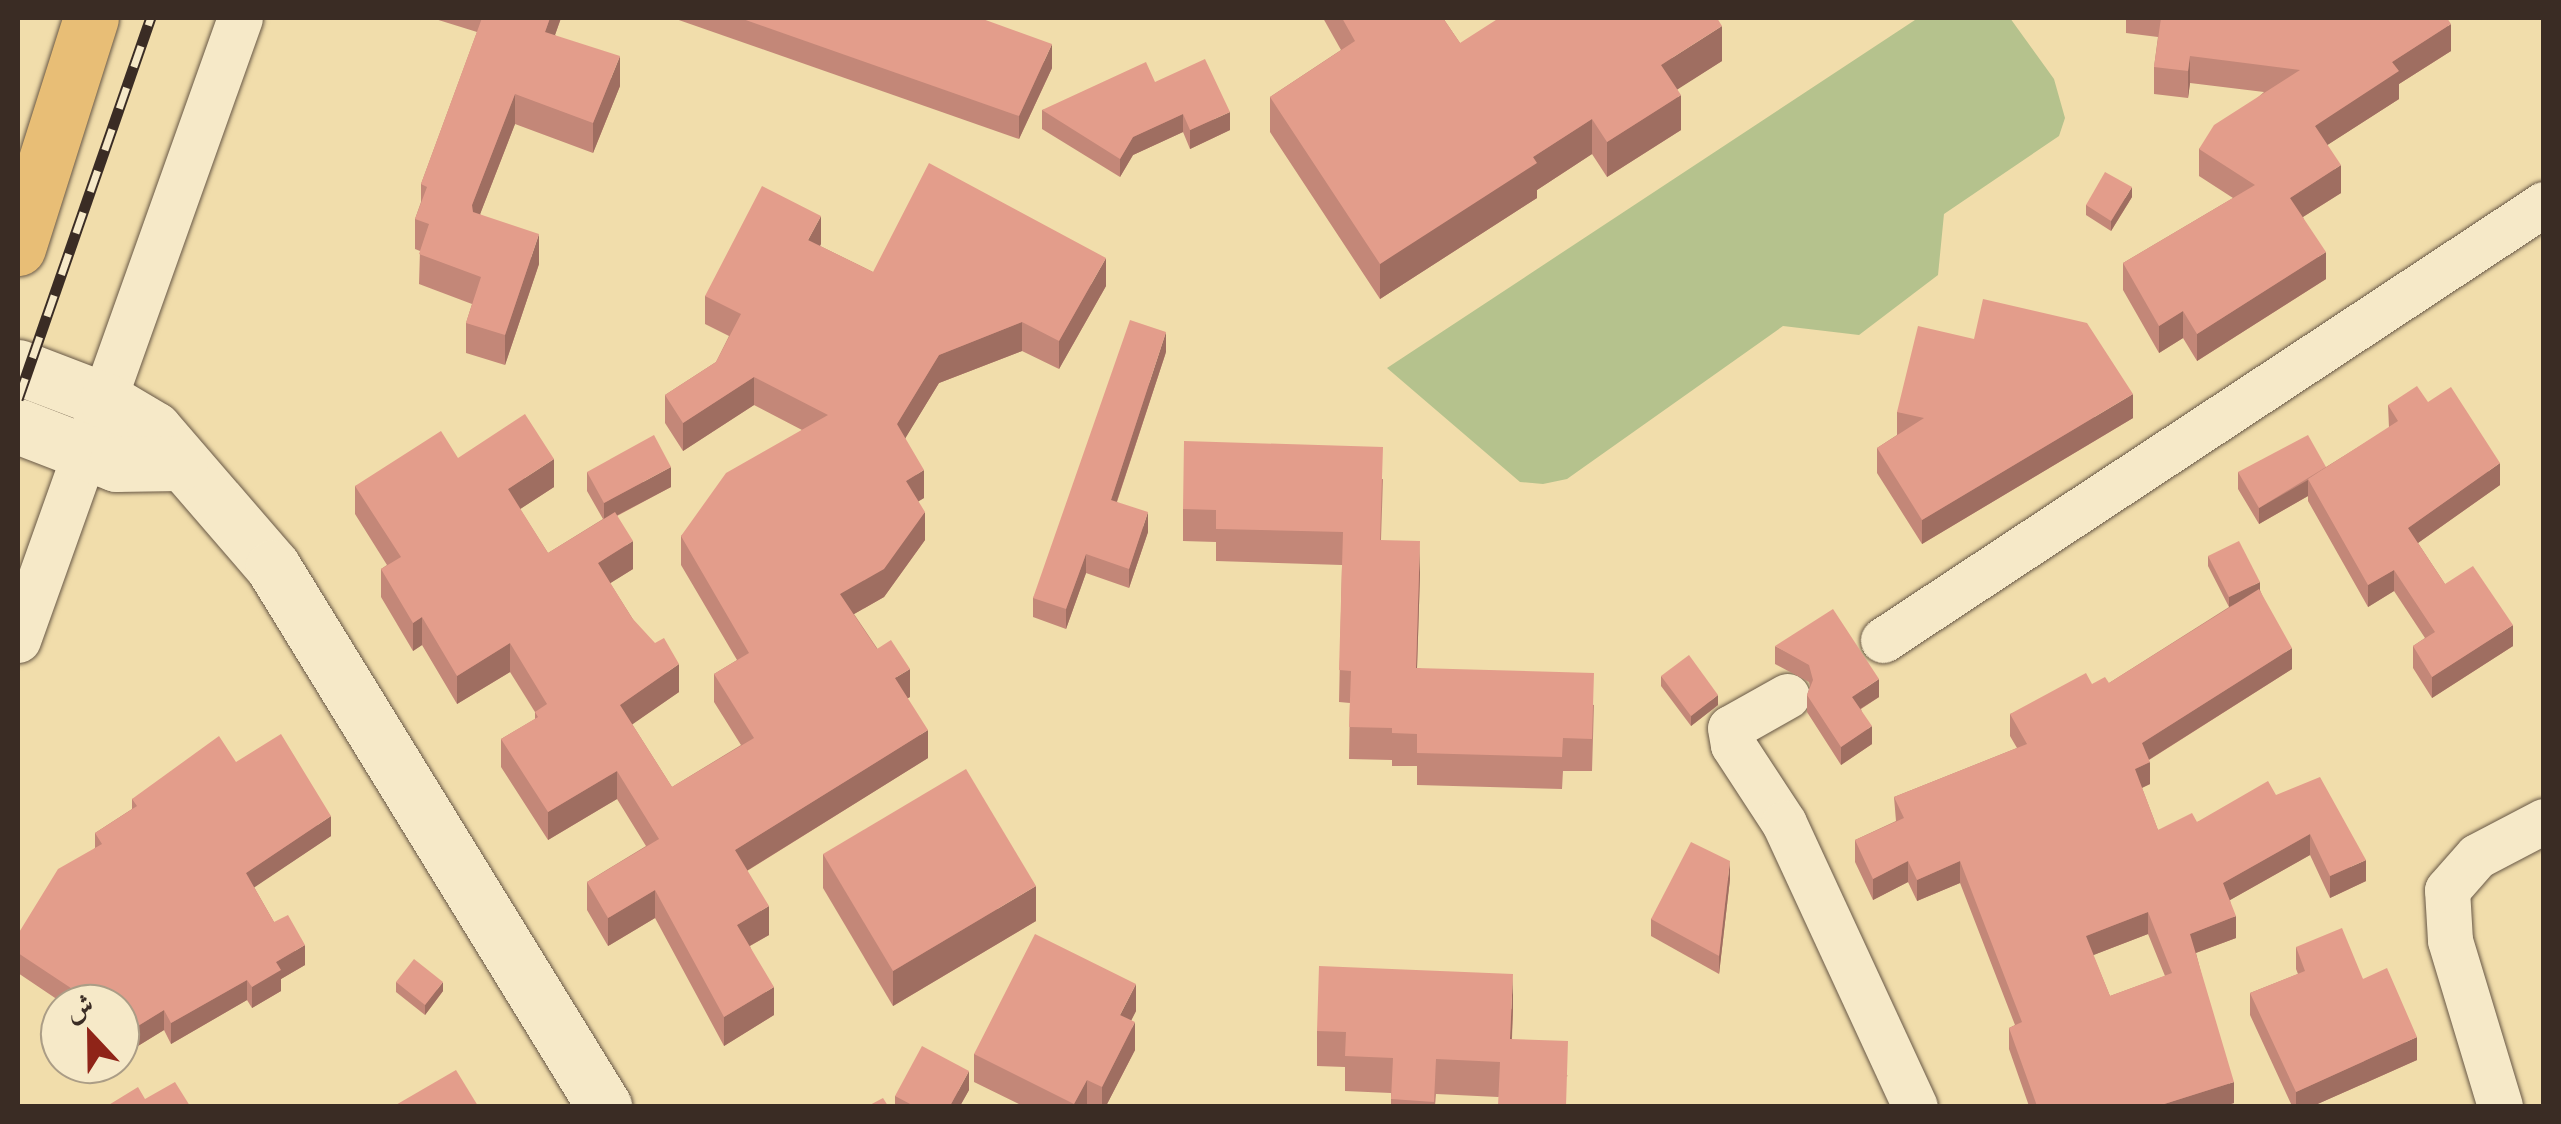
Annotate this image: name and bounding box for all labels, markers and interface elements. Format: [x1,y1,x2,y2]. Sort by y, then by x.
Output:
north arrow [40,984,140,1084]
text: ش [60,986,99,1029]

